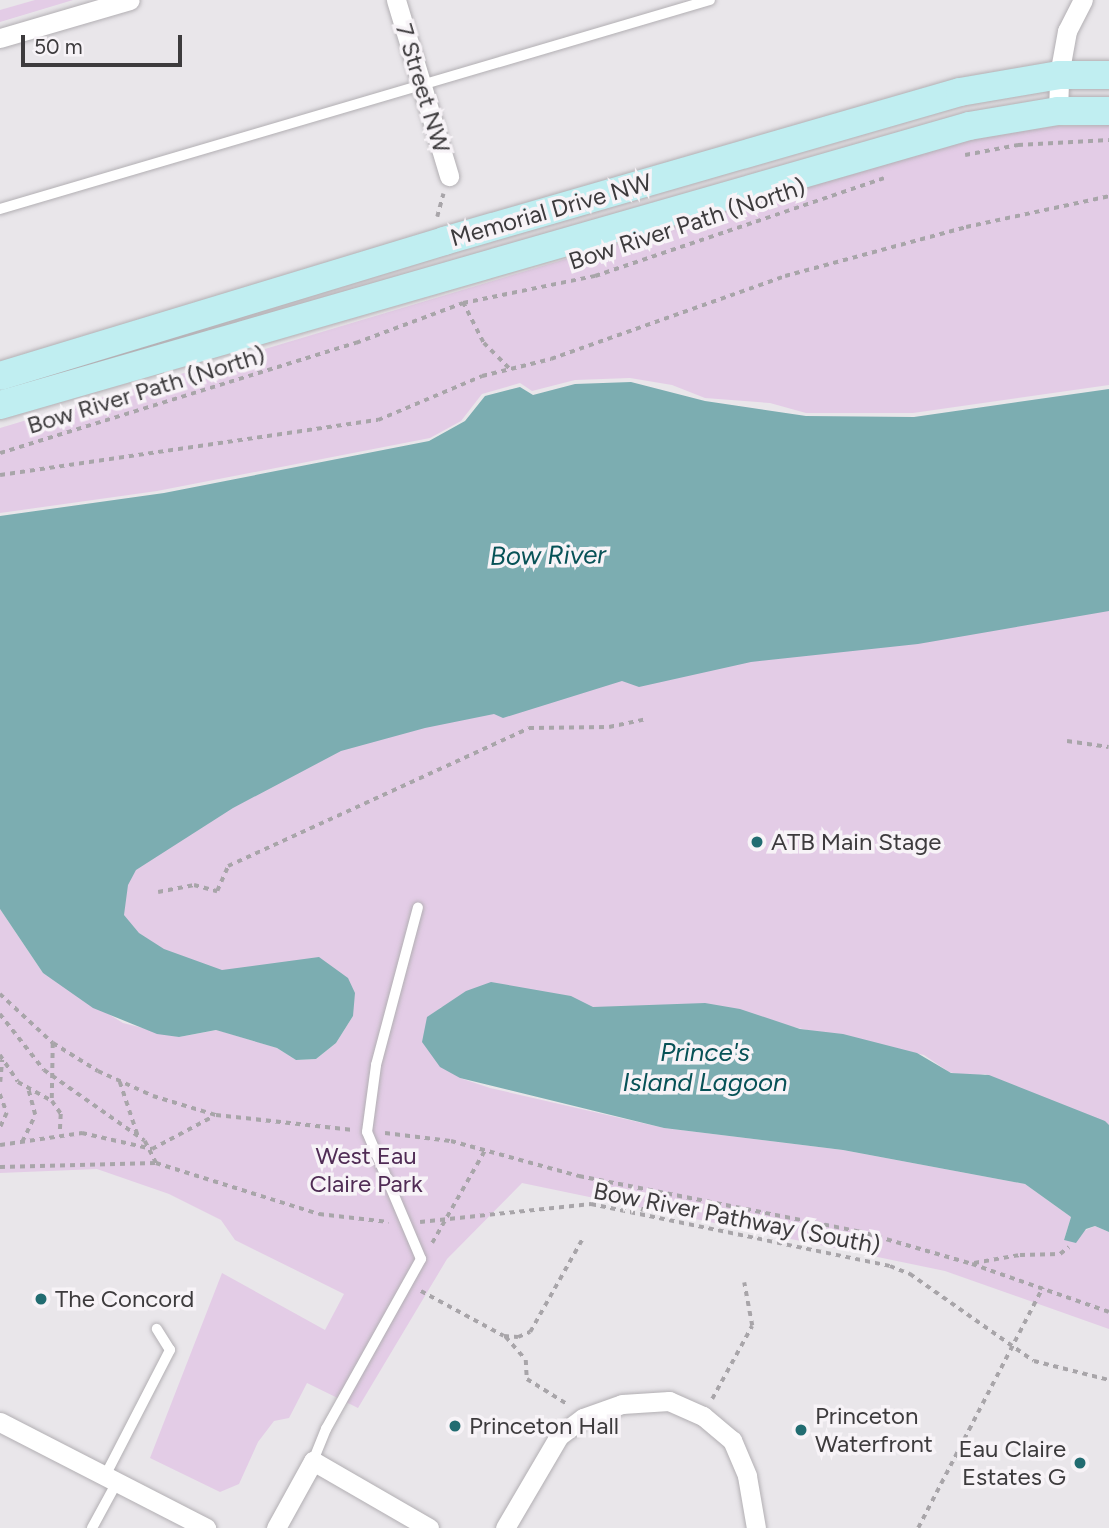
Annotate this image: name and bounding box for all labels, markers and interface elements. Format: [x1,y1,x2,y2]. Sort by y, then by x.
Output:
street label: 7 Street NW [390,20,456,156]
scale bar [24,21,186,65]
text: 50 m [34,34,83,59]
street label: Memorial Drive NW [447,168,655,252]
street label: Bow River Path (North) [565,172,809,276]
street label: Bow River Path (North) [24,340,268,440]
water label: Bow River [490,539,606,573]
place label: ATB Main Stage [771,828,941,856]
marker: ATB Main Stage [749,834,765,850]
water label: Prince's Island Lagoon [622,1037,788,1098]
park label: West Eau Claire Park [309,1142,423,1198]
street label: Bow River Pathway (South) [591,1176,883,1260]
place label: The Concord [55,1285,194,1313]
marker: The Concord [33,1291,49,1307]
place label: Princeton Waterfront [815,1402,933,1458]
place label: Princeton Hall [469,1412,619,1440]
marker: Princeton Hall [447,1418,463,1434]
marker: Princeton Waterfront [793,1422,809,1438]
place label: Eau Claire Estates G [959,1435,1066,1491]
marker: Eau Claire Estates G [1072,1455,1088,1471]

